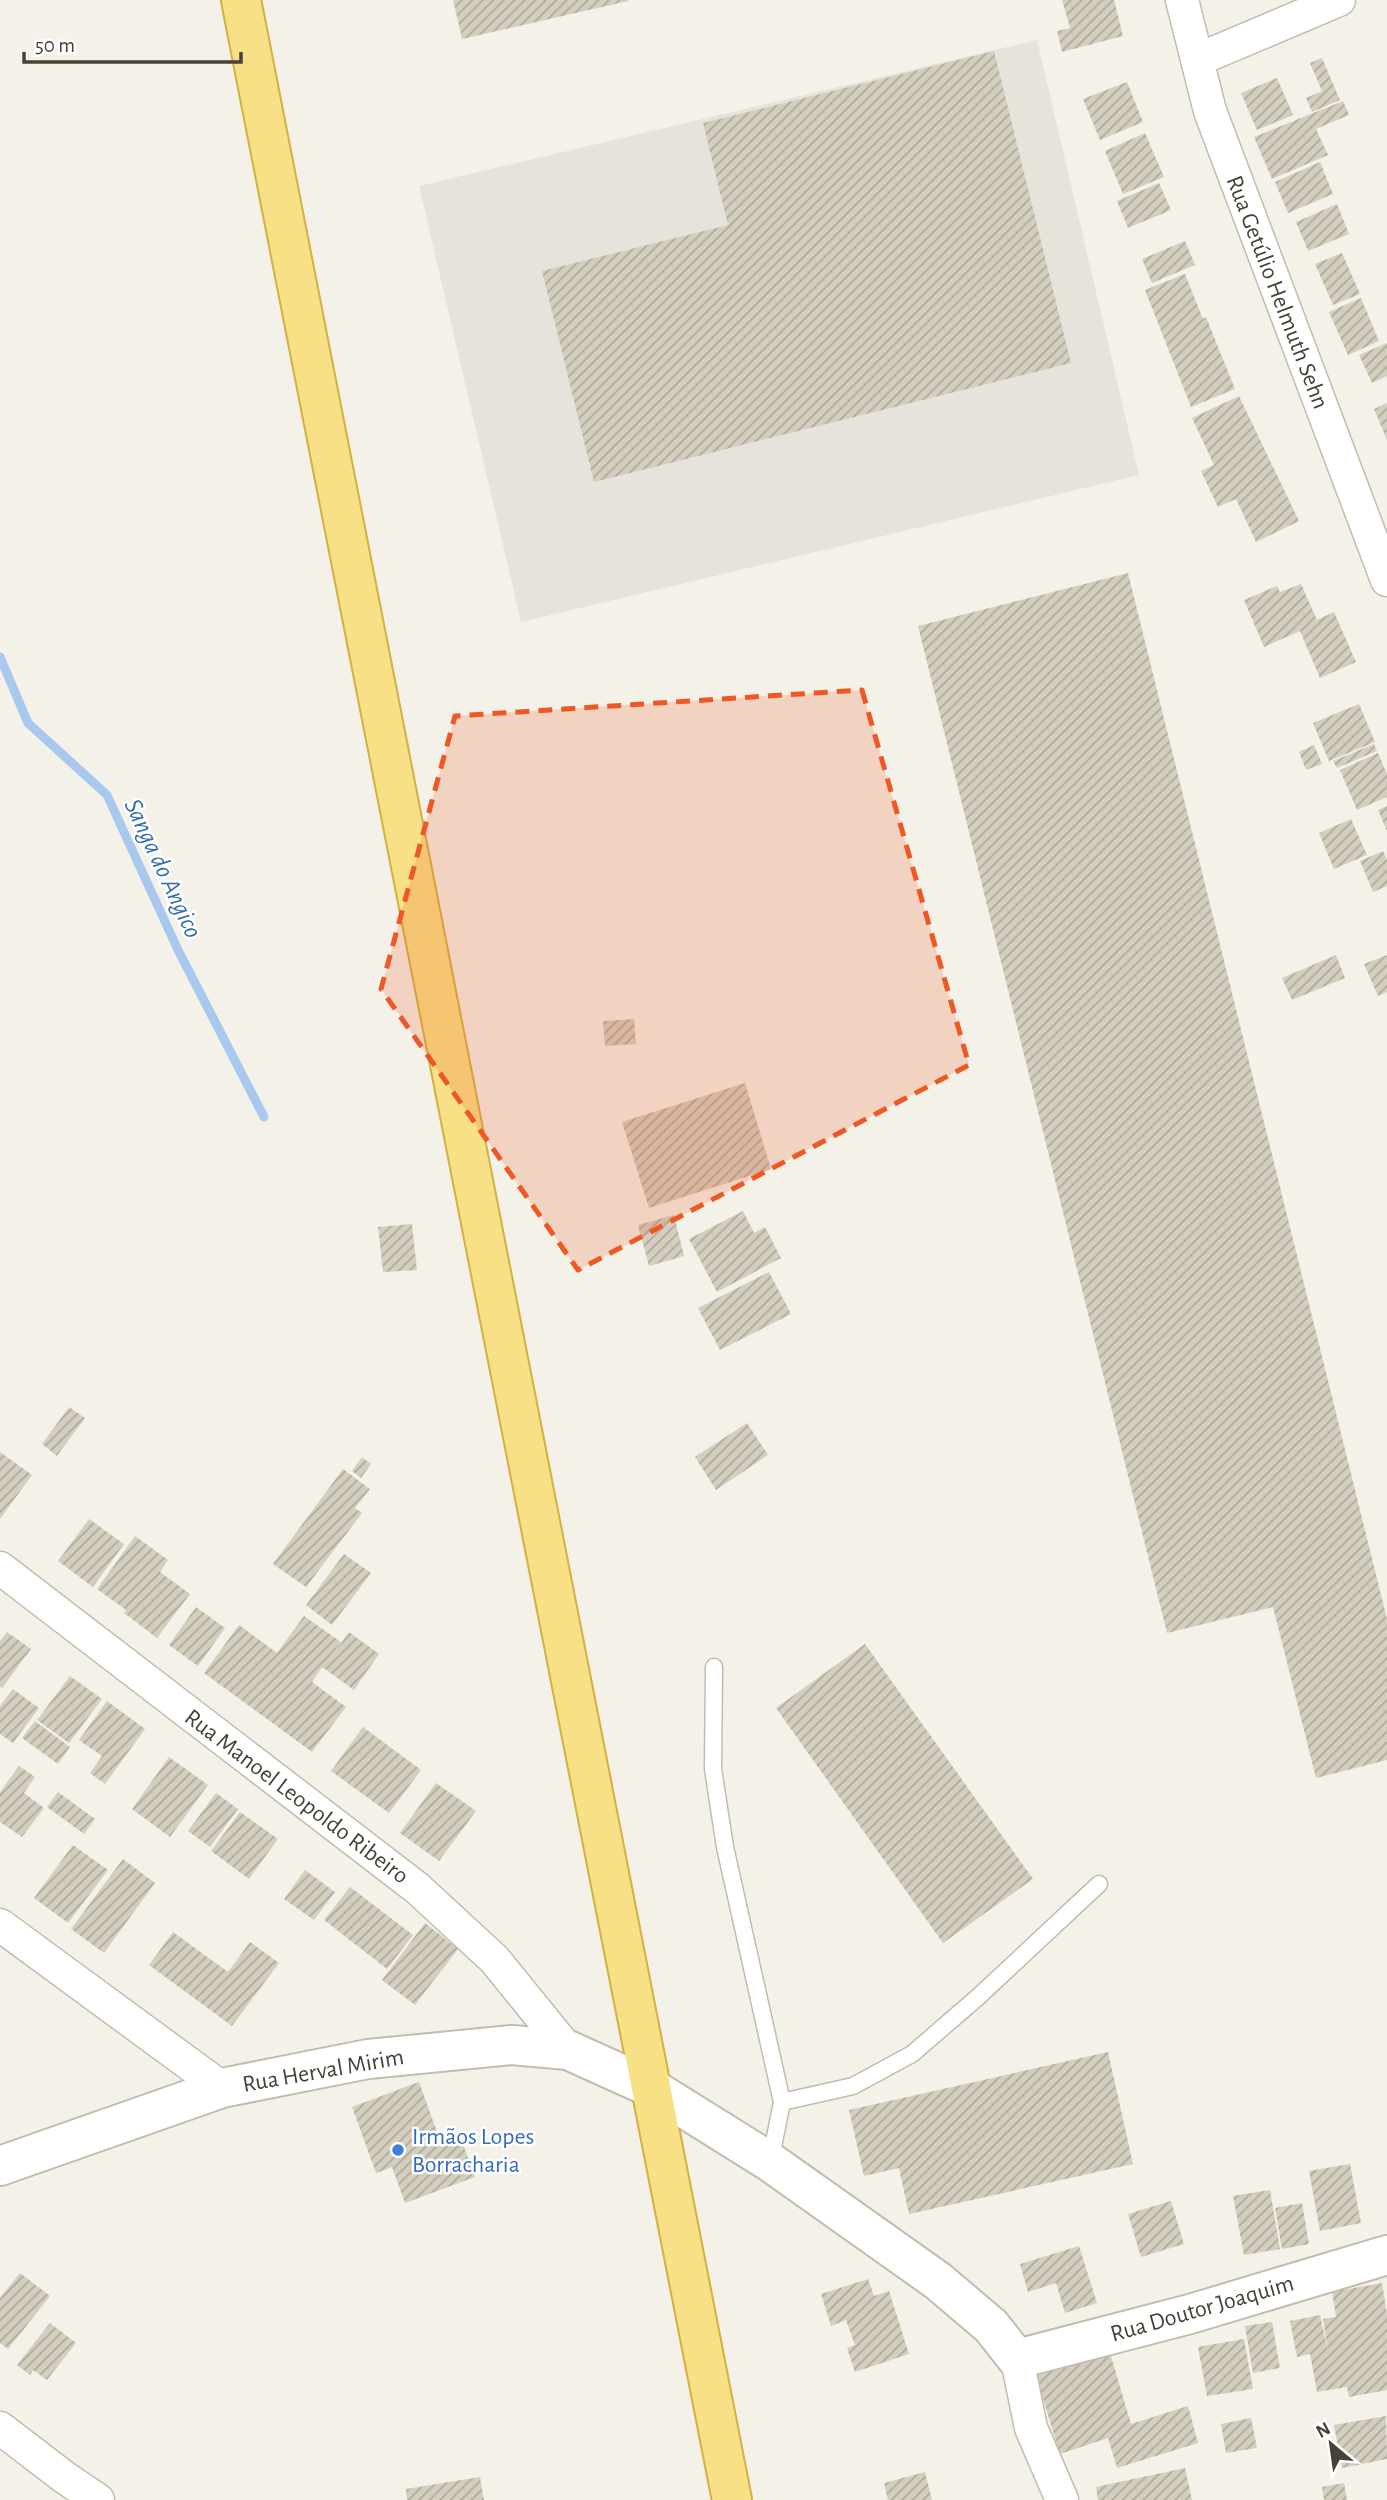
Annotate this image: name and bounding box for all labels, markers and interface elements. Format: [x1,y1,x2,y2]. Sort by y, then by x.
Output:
scale bar [24,21,242,65]
text: 50 m [35,35,75,56]
street label: Rua Getúlio Helmuth Sehn [1222,173,1333,412]
water label: Sanga do Angico [120,795,207,942]
street label: Rua Manoel Leopoldo Ribeiro [180,1705,413,1889]
street label: Rua Herval Mirim [241,2045,406,2097]
place label: Irmãos Lopes Borracharia [412,2125,534,2177]
marker: Irmãos Lopes Borracharia [390,2142,406,2158]
street label: Rua Doutor Joaquim [1108,2271,1297,2347]
north arrow [1296,2409,1366,2479]
text: N [1313,2419,1334,2442]

